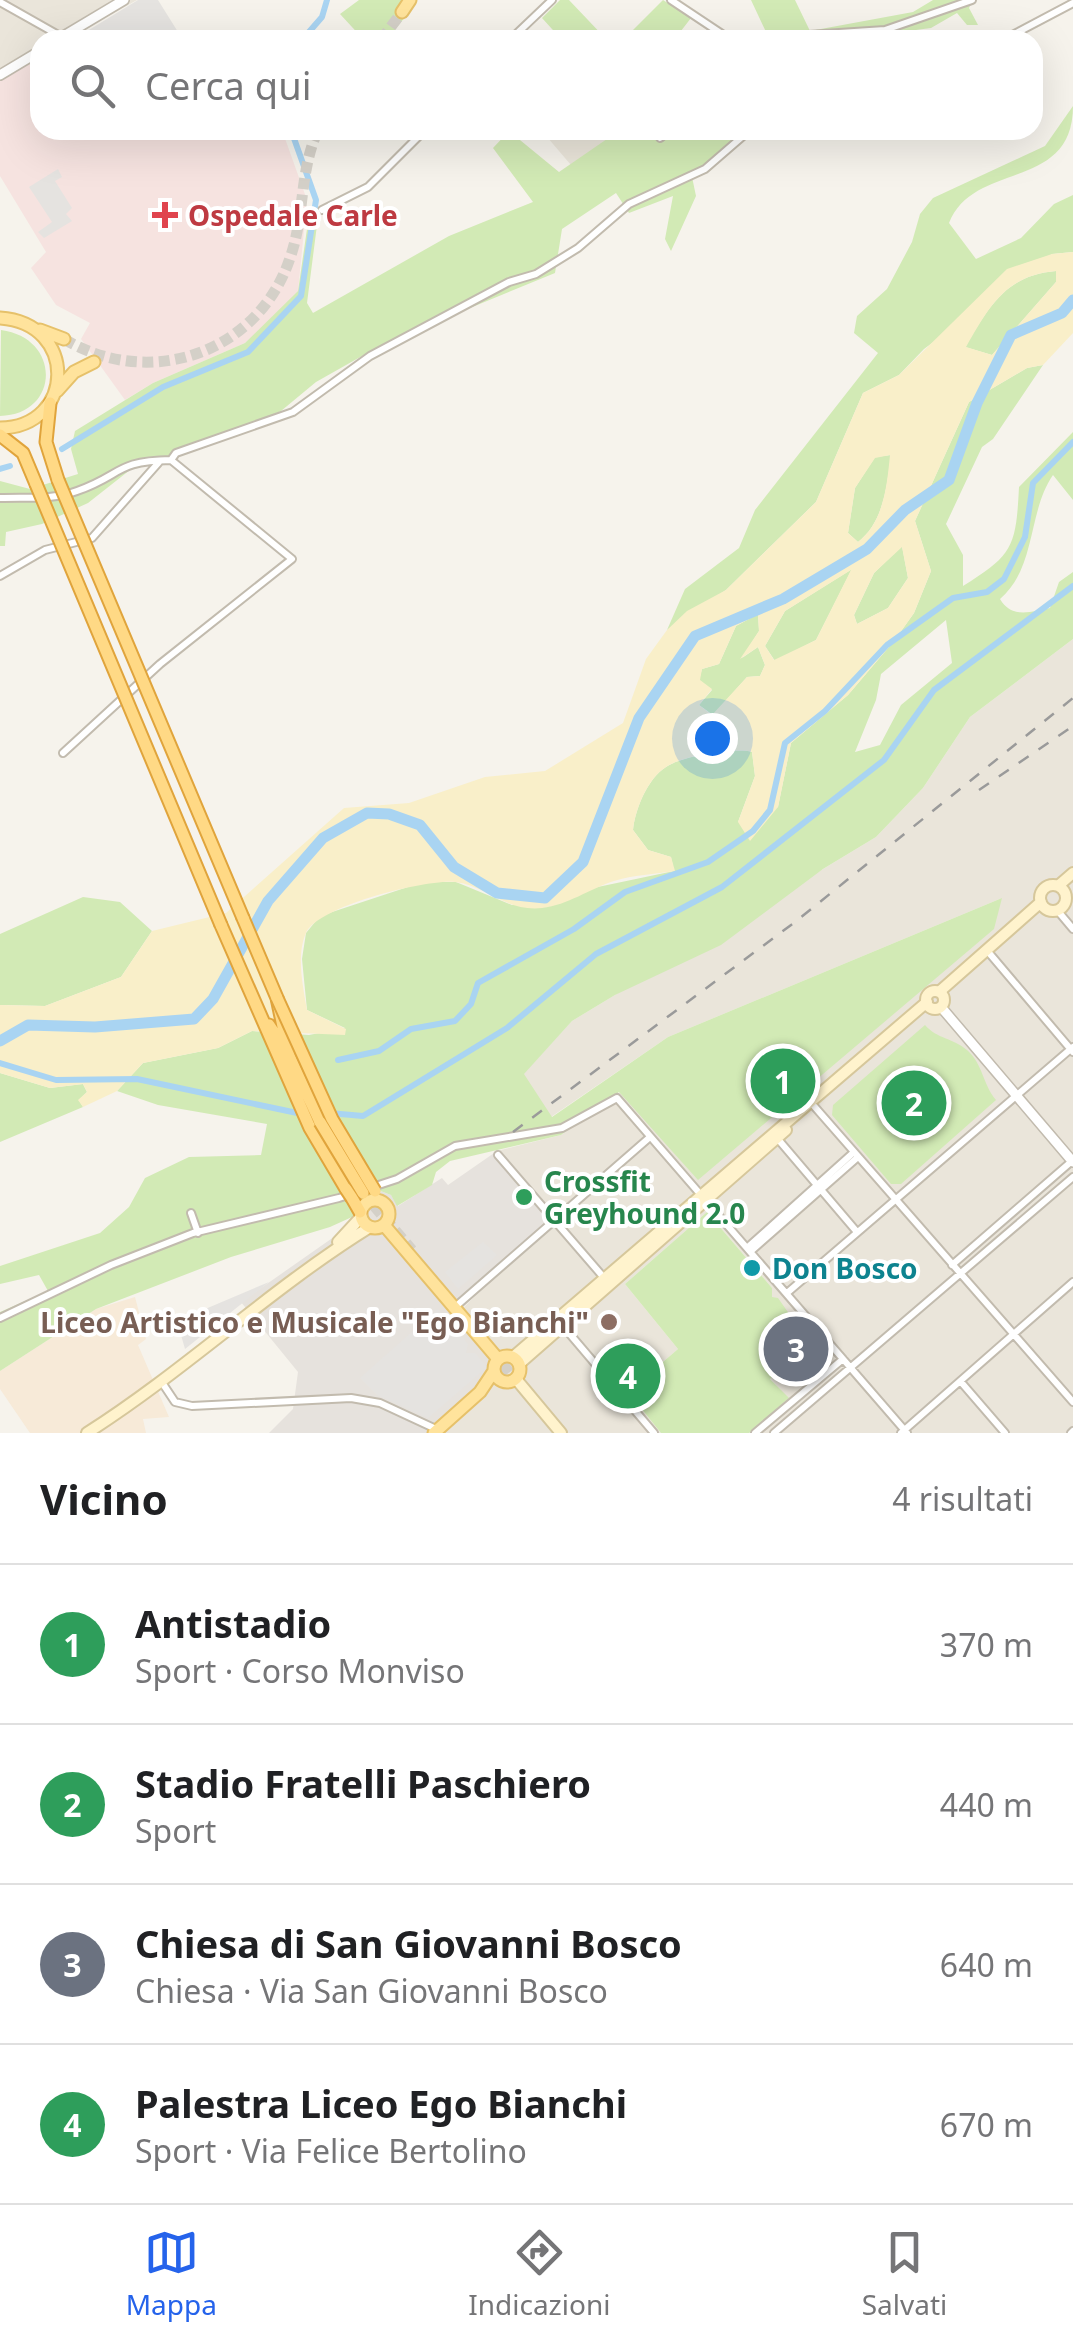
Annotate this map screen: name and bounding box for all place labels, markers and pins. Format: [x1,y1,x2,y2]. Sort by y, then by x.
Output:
place label: Ospedale Carle [188,196,398,234]
marker: Ospedale Carle [152,202,178,228]
pin: 1 [750,1044,816,1118]
pin: 2 [882,1066,946,1140]
place label: Crossfit Greyhound 2.0 [544,1162,745,1232]
marker: Crossfit Greyhound 2.0 [513,1186,535,1208]
place label: Don Bosco [772,1249,918,1287]
marker: Don Bosco [741,1257,763,1279]
place label: Liceo Artistico e Musicale "Ego Bianchi" [40,1303,589,1341]
marker: Liceo Artistico e Musicale "Ego Bianchi" [598,1311,620,1333]
pin: 3 [764,1312,828,1386]
pin: 4 [596,1338,660,1414]

